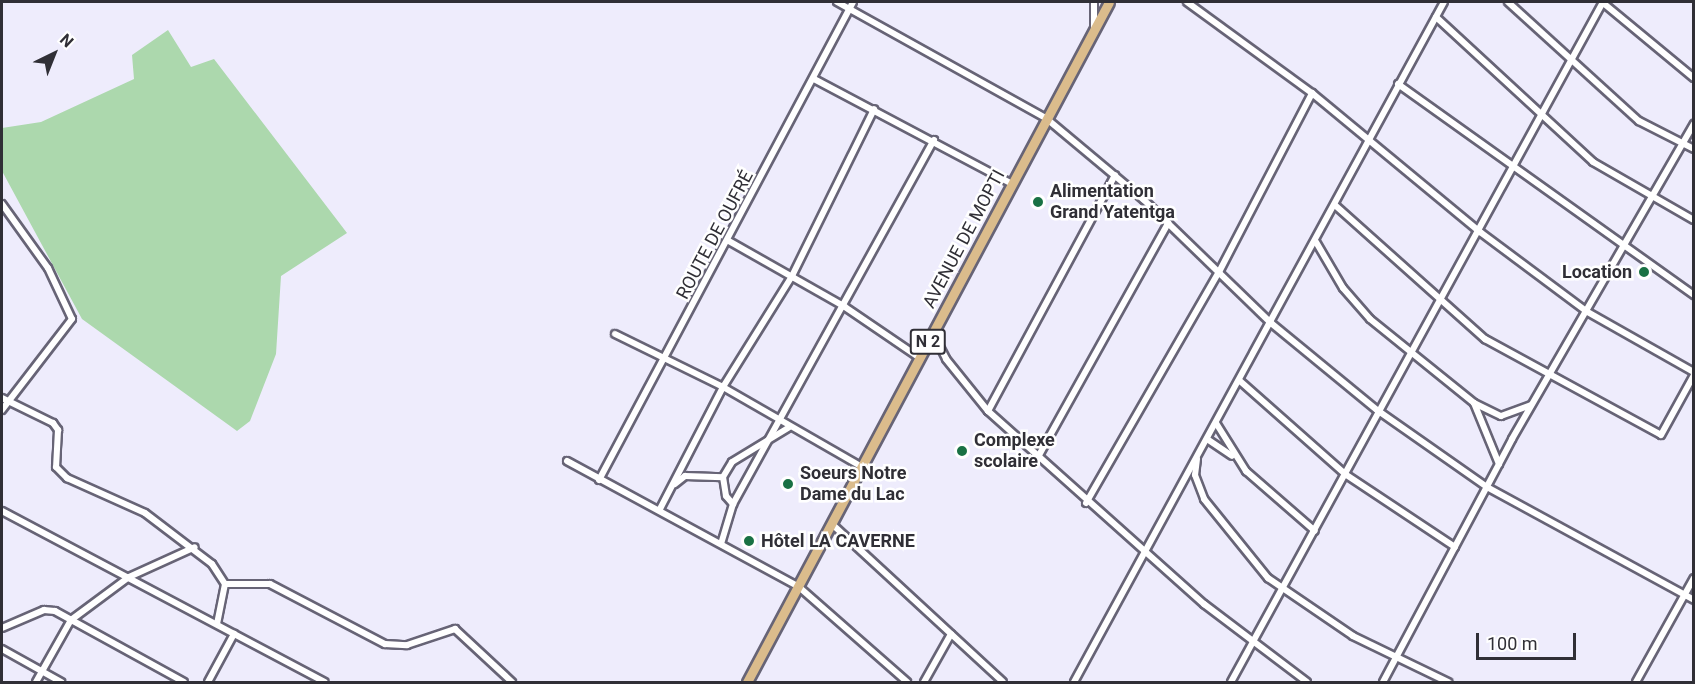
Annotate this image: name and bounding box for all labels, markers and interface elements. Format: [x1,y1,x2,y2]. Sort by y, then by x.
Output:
north arrow [24,24,84,84]
text: N [56,30,77,51]
street label: AVENUE DE MOPTI [918,166,1010,312]
street label: ROUTE DE OUFRÉ [672,167,758,303]
place label: Alimentation Grand Yatentga [1050,181,1175,224]
marker: Alimentation Grand Yatentga [1031,195,1045,209]
place label: Location [1562,261,1632,283]
marker: Location [1637,265,1651,279]
road number: N 2 [908,329,948,355]
place label: Complexe scolaire [974,430,1055,472]
marker: Complexe scolaire [955,444,969,458]
place label: Soeurs Notre Dame du Lac [800,463,906,506]
marker: Soeurs Notre Dame du Lac [781,477,795,491]
place label: Hôtel LA CAVERNE [761,530,915,552]
marker: Hôtel LA CAVERNE [742,534,756,548]
scale bar [1479,621,1580,659]
text: 100 m [1487,633,1538,654]

